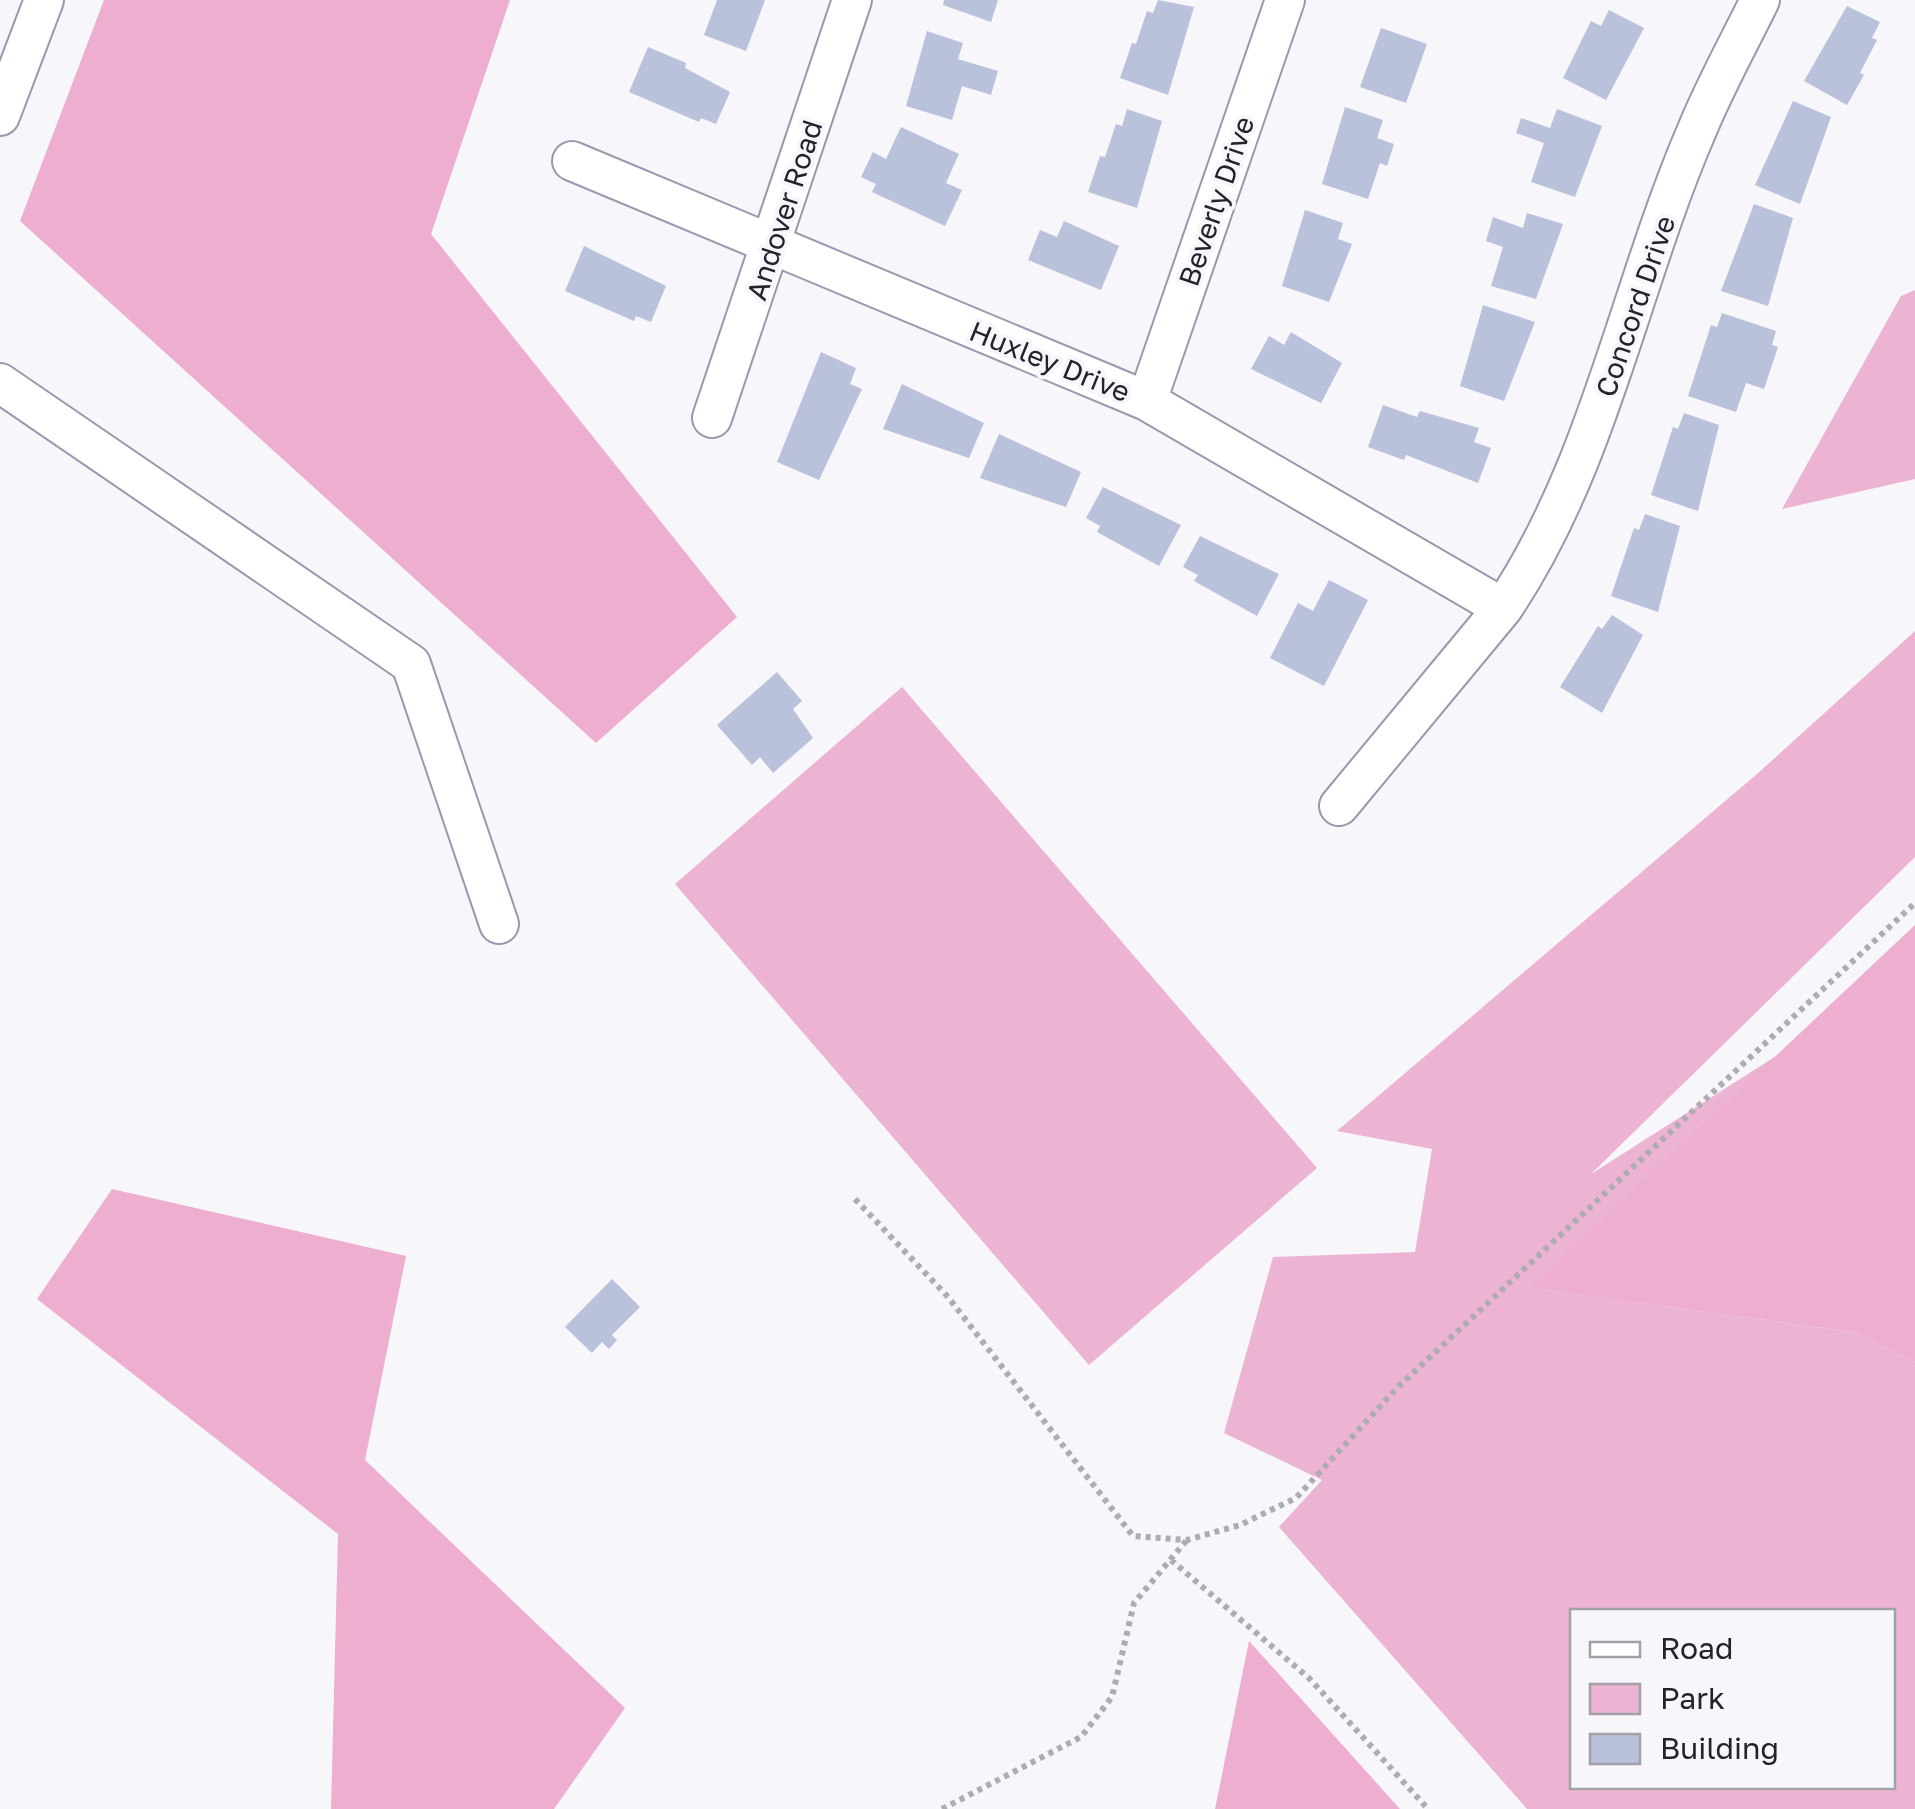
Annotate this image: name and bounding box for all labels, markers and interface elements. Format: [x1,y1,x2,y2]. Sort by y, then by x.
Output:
street label: Beverly Drive [1172,112,1260,290]
street label: Andover Road [739,116,829,304]
street label: Concord Drive [1589,211,1681,401]
street label: Huxley Drive [965,314,1135,408]
legend [1570,1609,1895,1789]
text: Road [1660,1630,1734,1666]
text: Park [1660,1680,1725,1716]
text: Building [1660,1730,1779,1766]

